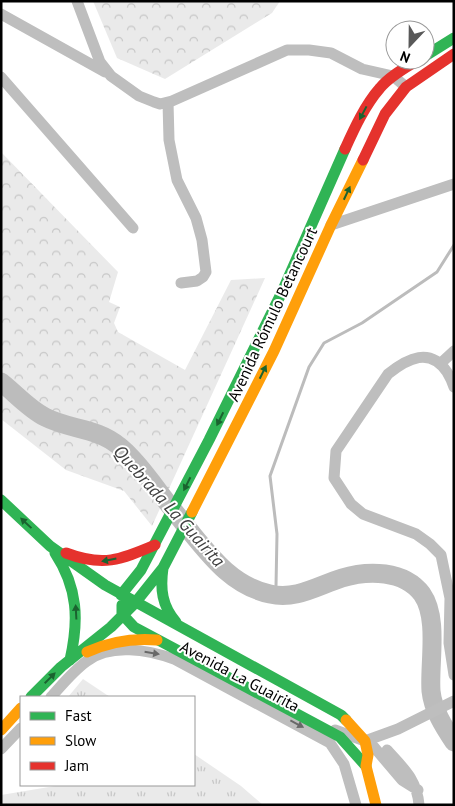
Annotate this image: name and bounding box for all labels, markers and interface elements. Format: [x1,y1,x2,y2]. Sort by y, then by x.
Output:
north arrow [385,20,435,70]
text: N [397,47,413,67]
one-way arrow [359,106,367,120]
one-way arrow [343,186,351,200]
street label: Avenida Rómulo Betancourt [223,223,321,404]
one-way arrow [259,365,267,379]
one-way arrow [216,412,224,426]
water label: Quebrada La Guairita [109,440,230,571]
one-way arrow [183,476,191,491]
one-way arrow [20,517,32,529]
one-way arrow [101,557,117,565]
one-way arrow [72,604,80,620]
street label: Avenida La Guairita [177,636,303,716]
one-way arrow [144,649,160,657]
one-way arrow [44,672,56,684]
legend [20,696,195,786]
text: Fast [65,706,92,725]
one-way arrow [291,720,304,729]
text: Slow [65,731,96,750]
text: Jam [64,756,89,775]

